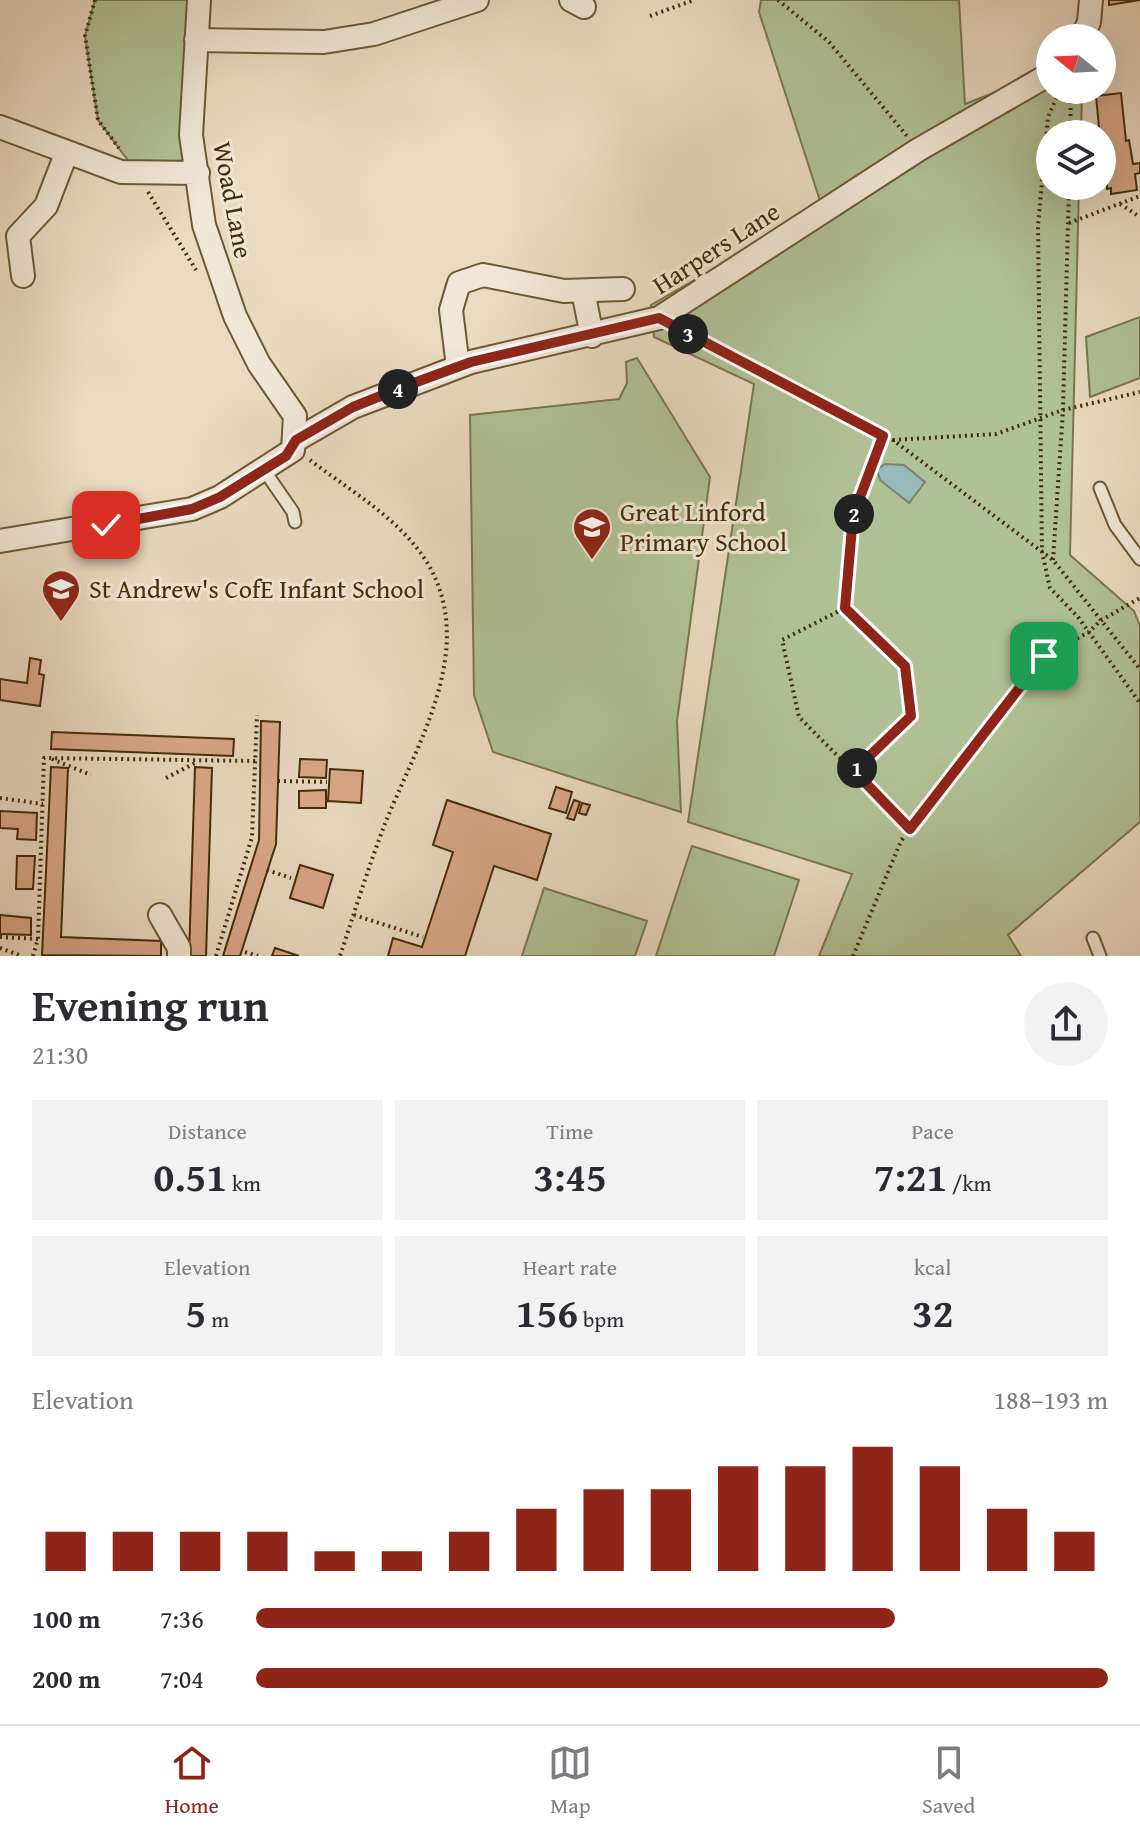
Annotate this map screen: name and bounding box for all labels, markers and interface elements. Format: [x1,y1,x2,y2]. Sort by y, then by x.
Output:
north arrow [1036,24,1116,104]
map controls [1036,24,1116,200]
button: layers [1036,120,1116,200]
street label: Woad Lane [203,138,264,262]
street label: Harpers Lane [644,192,787,303]
pin: 3 [668,314,708,354]
text: 3 [682,318,694,350]
pin: 4 [378,369,418,409]
text: 4 [392,373,404,405]
pin [72,491,140,559]
place label: Great Linford Primary School [620,492,787,561]
pin: 2 [834,494,874,534]
text: 2 [848,498,860,530]
icon: check [84,503,128,547]
school or university icon: Great Linford Primary School [571,506,613,561]
school or university icon: St Andrew's CofE Infant School [40,568,82,623]
place label: St Andrew's CofE Infant School [89,569,424,608]
pin [1010,622,1078,690]
icon: arrive [1022,634,1066,678]
pin: 1 [837,748,877,788]
text: 1 [851,752,863,784]
text: Evening run [32,973,269,1037]
button: share [1024,982,1108,1066]
text: 21:30 [32,1035,88,1074]
text: Distance [168,1115,247,1147]
text: Time [547,1115,593,1147]
text: Pace [912,1115,954,1147]
text: 0.51 [154,1147,227,1206]
text: 3:45 [533,1147,607,1206]
text: 7:21 [874,1147,947,1206]
text: km [227,1167,261,1199]
text: /km [947,1167,992,1199]
text: Elevation [164,1251,250,1283]
text: Heart rate [523,1251,617,1283]
text: kcal [914,1251,951,1283]
text: 5 [186,1283,206,1342]
text: 156 [516,1283,578,1342]
text: 32 [912,1283,953,1342]
text: m [206,1303,229,1335]
text: bpm [578,1303,624,1335]
text: Elevation [32,1380,134,1419]
text: 188–193 m [994,1380,1108,1419]
text: 100 m [32,1599,100,1638]
text: 7:36 [160,1599,204,1638]
text: 200 m [32,1659,100,1698]
text: 7:04 [160,1659,204,1698]
tab: Home [165,1741,219,1821]
tab: Map [548,1741,592,1821]
tab: Saved [922,1741,975,1821]

